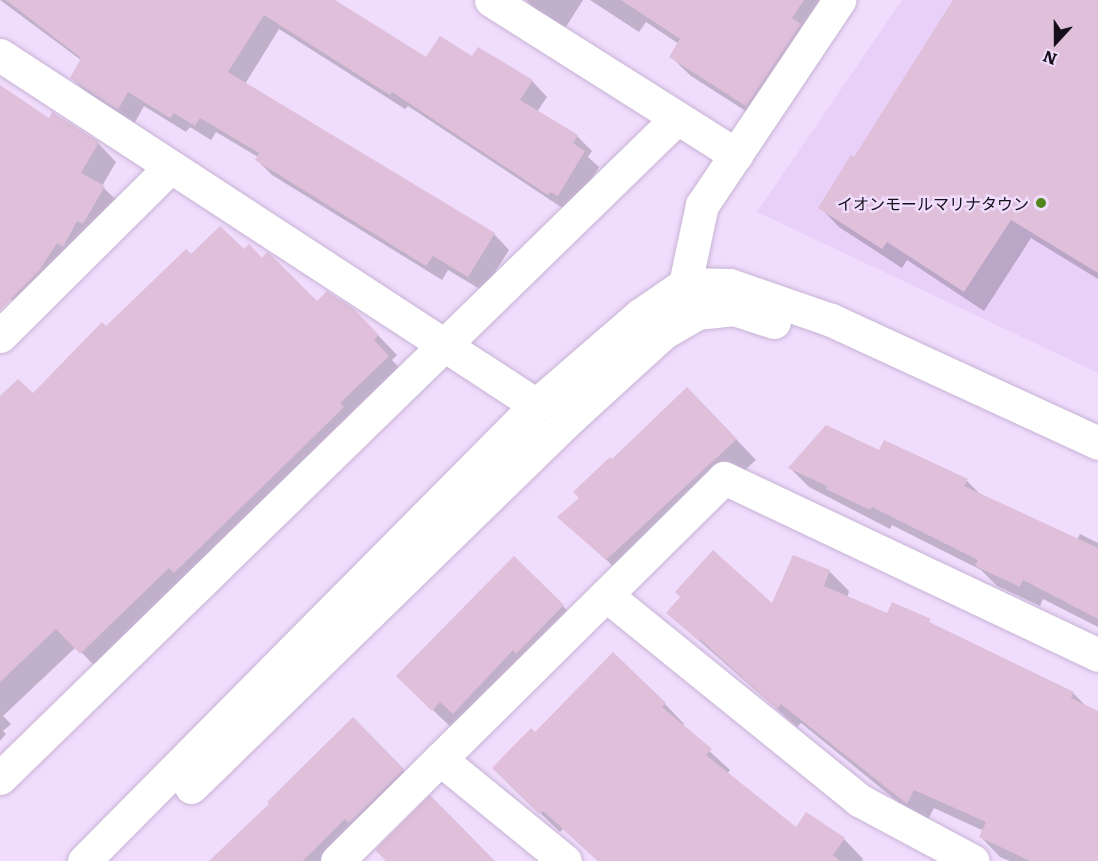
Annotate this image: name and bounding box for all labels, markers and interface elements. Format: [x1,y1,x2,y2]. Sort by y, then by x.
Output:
north arrow [1026,12,1086,72]
text: N [1039,45,1060,72]
place label: イオンモールマリナタウン [837,193,1029,213]
marker: イオンモールマリナタウン [1034,196,1048,210]

